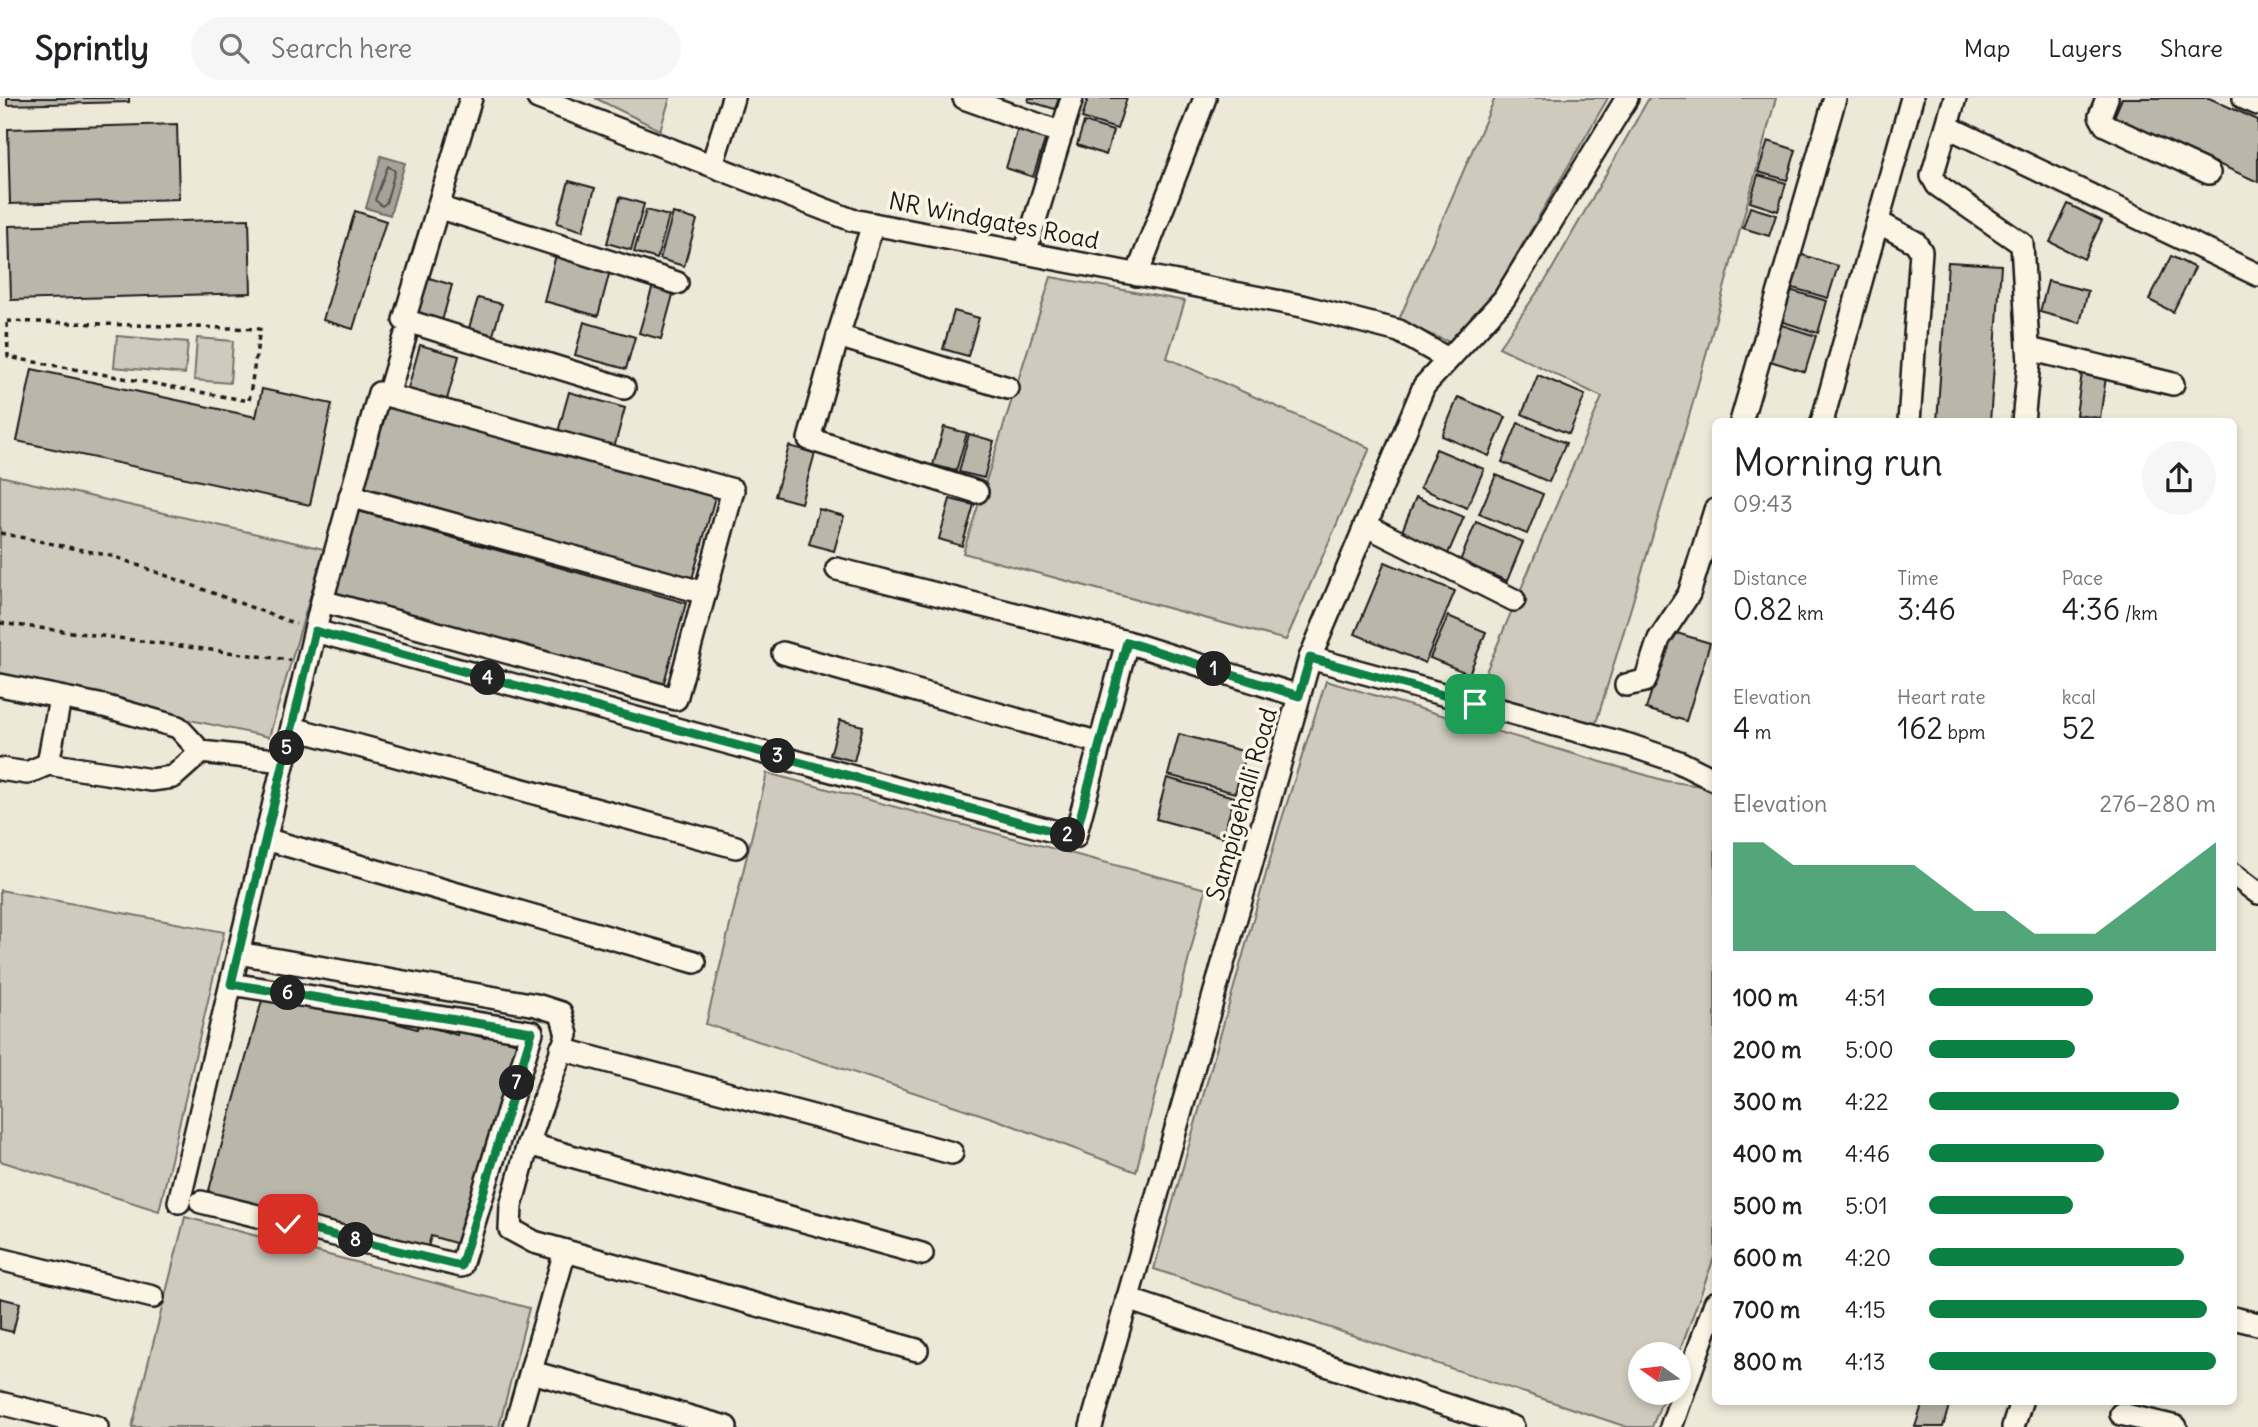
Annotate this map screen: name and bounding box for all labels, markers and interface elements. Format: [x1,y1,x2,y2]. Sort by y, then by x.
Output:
search box [191,17,681,80]
text: Sprintly [35,27,149,69]
icon: search [215,29,253,67]
text: Search here [271,32,412,65]
text: Map [1964,33,2010,63]
text: Layers [2048,33,2122,63]
text: Share [2160,33,2223,63]
street label: NR Windgates Road [886,185,1102,255]
text: Morning run [1733,439,1943,486]
button: share [2142,441,2216,515]
text: 09:43 [1733,489,1793,518]
text: Distance [1733,566,1807,590]
text: Time [1897,566,1938,590]
text: Pace [2062,566,2103,590]
text: 0.82 [1733,590,1793,628]
text: 3:46 [1897,590,1956,628]
text: 4:36 [2062,590,2120,628]
text: km [1793,601,1824,625]
text: /km [2120,601,2158,625]
pin: 1 [1196,652,1232,686]
text: 1 [1210,656,1217,680]
pin: 4 [470,660,505,696]
text: 4 [482,665,493,689]
pin [1445,674,1505,734]
icon: arrive [1456,685,1494,723]
text: Elevation [1733,685,1811,709]
text: Heart rate [1897,685,1985,709]
text: kcal [2062,685,2096,709]
street label: Sampigehalli Road [1199,704,1283,904]
text: 4 [1733,709,1750,747]
text: 162 [1897,709,1943,747]
text: 52 [2062,709,2095,747]
text: m [1750,720,1772,744]
text: bpm [1943,720,1986,744]
pin: 5 [270,730,304,766]
text: 5 [281,735,292,759]
pin: 3 [760,738,796,774]
text: 3 [772,743,783,767]
text: Elevation [1733,789,1827,818]
text: 276–280 m [2099,789,2216,818]
pin: 2 [1050,818,1086,852]
text: 2 [1062,822,1073,846]
pin: 6 [270,976,306,1010]
text: 6 [282,980,293,1004]
text: 100 m [1733,983,1798,1012]
text: 4:51 [1845,983,1886,1012]
text: 200 m [1733,1035,1802,1064]
text: 5:00 [1845,1035,1894,1064]
pin: 7 [500,1066,534,1100]
text: 7 [512,1070,521,1094]
text: 300 m [1733,1087,1802,1116]
text: 4:22 [1845,1087,1889,1116]
text: 400 m [1733,1139,1802,1168]
text: 4:46 [1845,1139,1890,1168]
text: 500 m [1733,1191,1802,1220]
text: 5:01 [1845,1191,1888,1220]
pin [258,1194,318,1254]
icon: check [269,1205,307,1243]
pin: 8 [338,1222,374,1258]
text: 8 [350,1227,361,1251]
text: 600 m [1733,1243,1802,1272]
text: 4:20 [1845,1243,1891,1272]
text: 700 m [1733,1295,1800,1324]
text: 4:15 [1845,1295,1886,1324]
north arrow [1628,1342,1690,1405]
map controls [1628,1342,1691,1405]
text: 800 m [1733,1347,1802,1376]
text: 4:13 [1845,1347,1886,1376]

